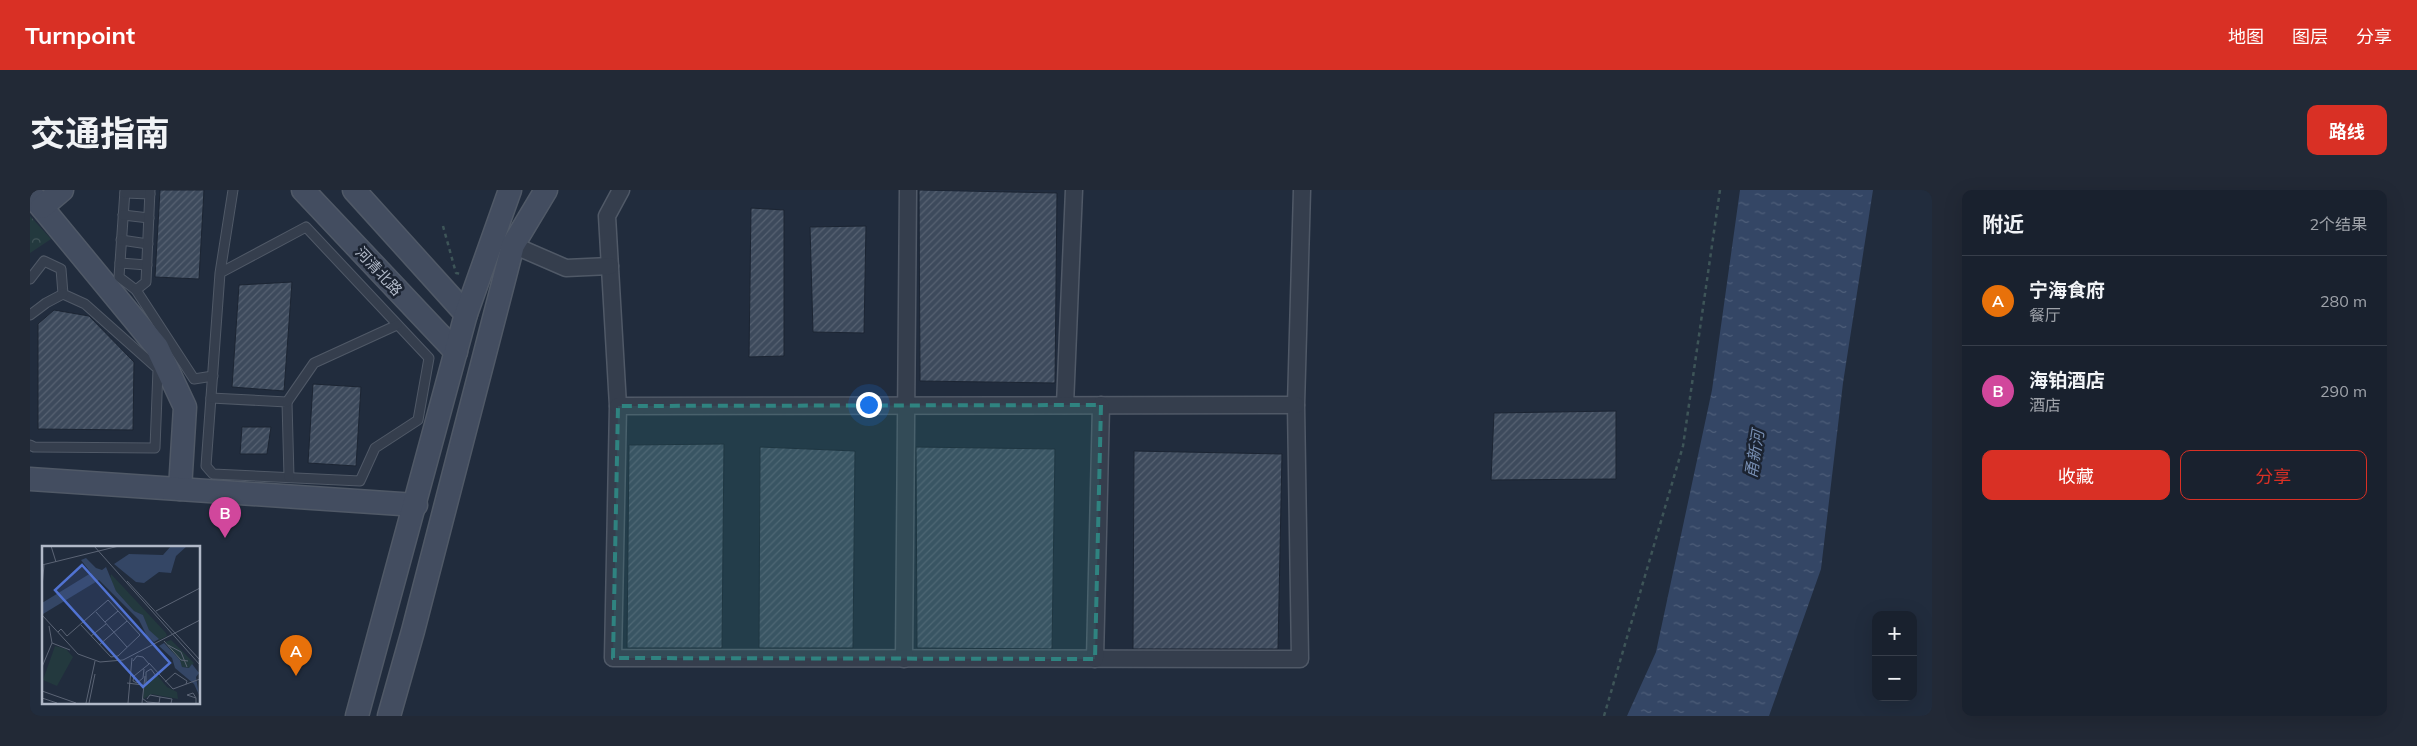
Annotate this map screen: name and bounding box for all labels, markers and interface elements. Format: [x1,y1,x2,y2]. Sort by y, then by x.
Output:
text: Turnpoint [25,20,135,50]
text: 地图 [2228,25,2264,48]
text: 图层 [2292,25,2328,48]
text: 分享 [2356,25,2392,48]
button: 路线 [2307,105,2387,155]
text: 交通指南 [30,111,170,155]
text: 附近 [1982,211,2024,237]
text: 2个结果 [2309,214,2367,234]
street label: 河清北路 [352,243,406,299]
text: 宁海食府 [2029,278,2105,302]
text: A [1992,291,2004,311]
text: 280 m [2320,291,2367,311]
text: 餐厅 [2029,305,2061,325]
text: 海铂酒店 [2029,368,2105,392]
text: B [1992,381,2004,401]
text: 290 m [2320,381,2367,401]
your location [856,392,882,418]
text: 酒店 [2029,395,2061,415]
water label: 甬新河 [1740,426,1768,479]
button: 收藏 [1982,450,2170,500]
button: 分享 [2180,450,2367,500]
pin: B [209,497,241,538]
inset map [42,546,200,704]
map controls [1872,611,1917,701]
button: + [1872,611,1917,656]
pin: A [280,635,312,676]
button: − [1872,656,1917,701]

